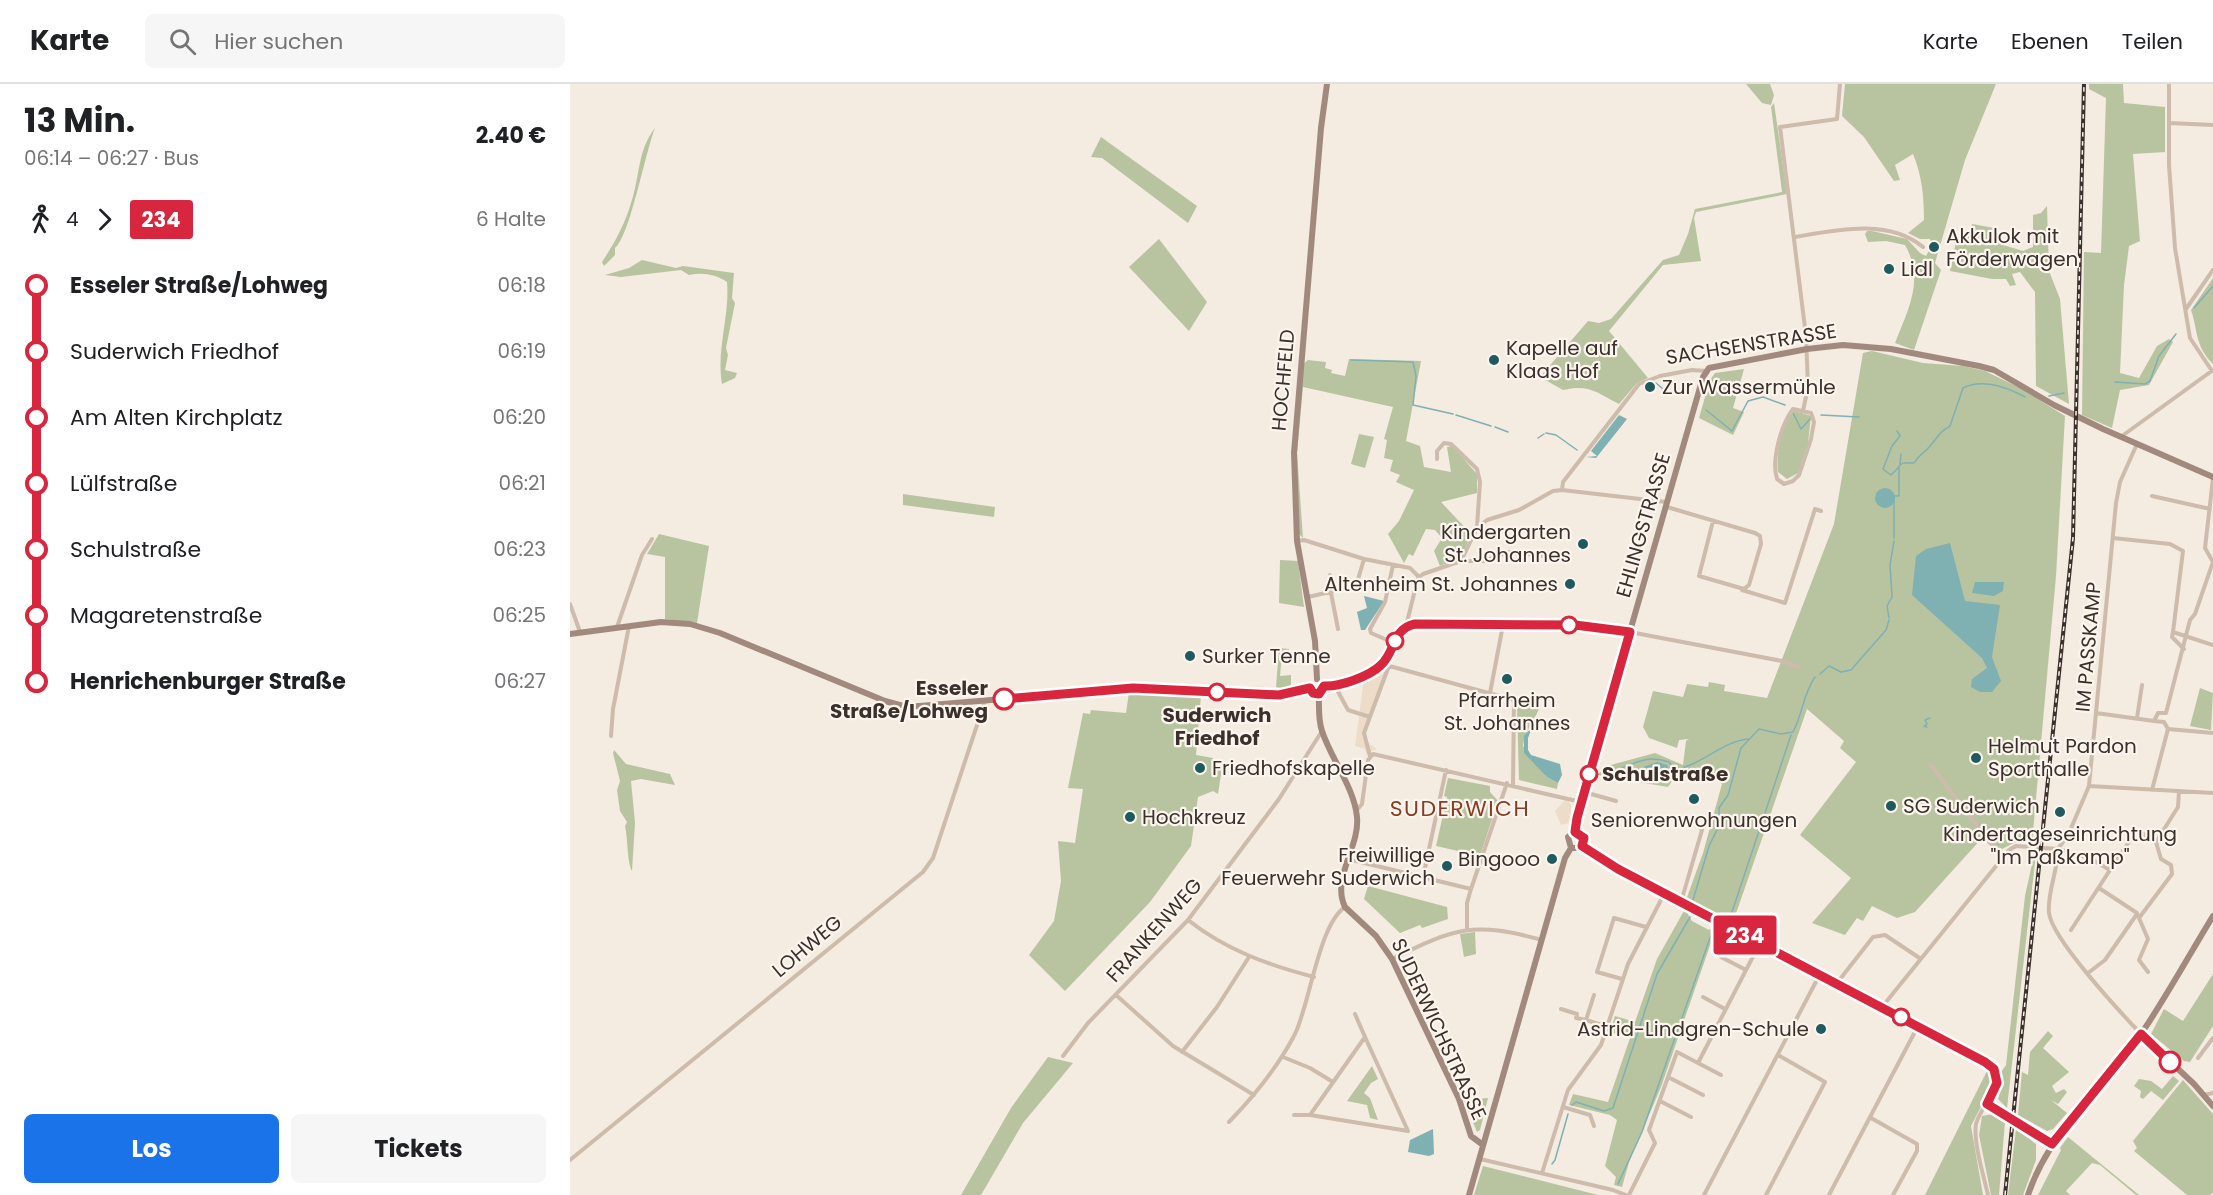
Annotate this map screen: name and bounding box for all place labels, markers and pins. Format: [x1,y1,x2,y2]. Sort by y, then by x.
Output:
place label: Akkulok mit Förderwagen [1946,222,2078,273]
marker: Akkulok mit Förderwagen [1927,240,1941,254]
place label: Lidl [1901,255,1933,283]
marker: Lidl [1882,262,1896,276]
place label: Kapelle auf Klaas Hof [1506,334,1618,385]
marker: Kapelle auf Klaas Hof [1487,353,1501,367]
place label: Zur Wassermühle [1662,373,1836,401]
marker: Zur Wassermühle [1643,380,1657,394]
place label: Kindergarten St. Johannes [1441,518,1571,569]
marker: Kindergarten St. Johannes [1576,537,1590,551]
place label: Altenheim St. Johannes [1324,570,1558,598]
marker: Altenheim St. Johannes [1563,577,1577,591]
unlabelled marker [1560,616,1578,634]
unlabelled marker [1386,632,1404,650]
place label: Surker Tenne [1202,642,1331,670]
marker: Surker Tenne [1183,649,1197,663]
marker: Pfarrheim St. Johannes [1500,672,1514,686]
place label: Esseler Straße/Lohweg [830,674,988,725]
marker: Suderwich Friedhof [1208,683,1226,701]
place label: Pfarrheim St. Johannes [1444,686,1570,737]
marker: Esseler Straße/Lohweg [993,688,1015,710]
place label: Suderwich Friedhof [1162,701,1272,752]
place label: Helmut Pardon Sporthalle [1988,732,2137,783]
marker: Helmut Pardon Sporthalle [1969,751,1983,765]
place label: Friedhofskapelle [1212,754,1375,782]
place label: Schulstraße [1602,760,1728,788]
marker: Friedhofskapelle [1193,761,1207,775]
marker: Schulstraße [1580,765,1598,783]
marker: Seniorenwohnungen [1687,792,1701,806]
place label: SG Suderwich [1903,792,2040,820]
marker: SG Suderwich [1884,799,1898,813]
place label: Hochkreuz [1142,803,1246,831]
marker: Kindertageseinrichtung "Im Paßkamp" [2053,805,2067,819]
place label: Seniorenwohnungen [1591,806,1797,834]
marker: Hochkreuz [1123,810,1137,824]
place label: Kindertageseinrichtung "Im Paßkamp" [1943,820,2177,871]
place label: Freiwillige Feuerwehr Suderwich [1221,841,1435,892]
place label: Bingooo [1458,845,1540,873]
marker: Bingooo [1545,852,1559,866]
marker: Freiwillige Feuerwehr Suderwich [1440,859,1454,873]
unlabelled marker [1892,1008,1910,1026]
place label: Astrid-Lindgren-Schule [1577,1015,1809,1043]
marker: Astrid-Lindgren-Schule [1814,1022,1828,1036]
unlabelled marker [2159,1051,2181,1073]

